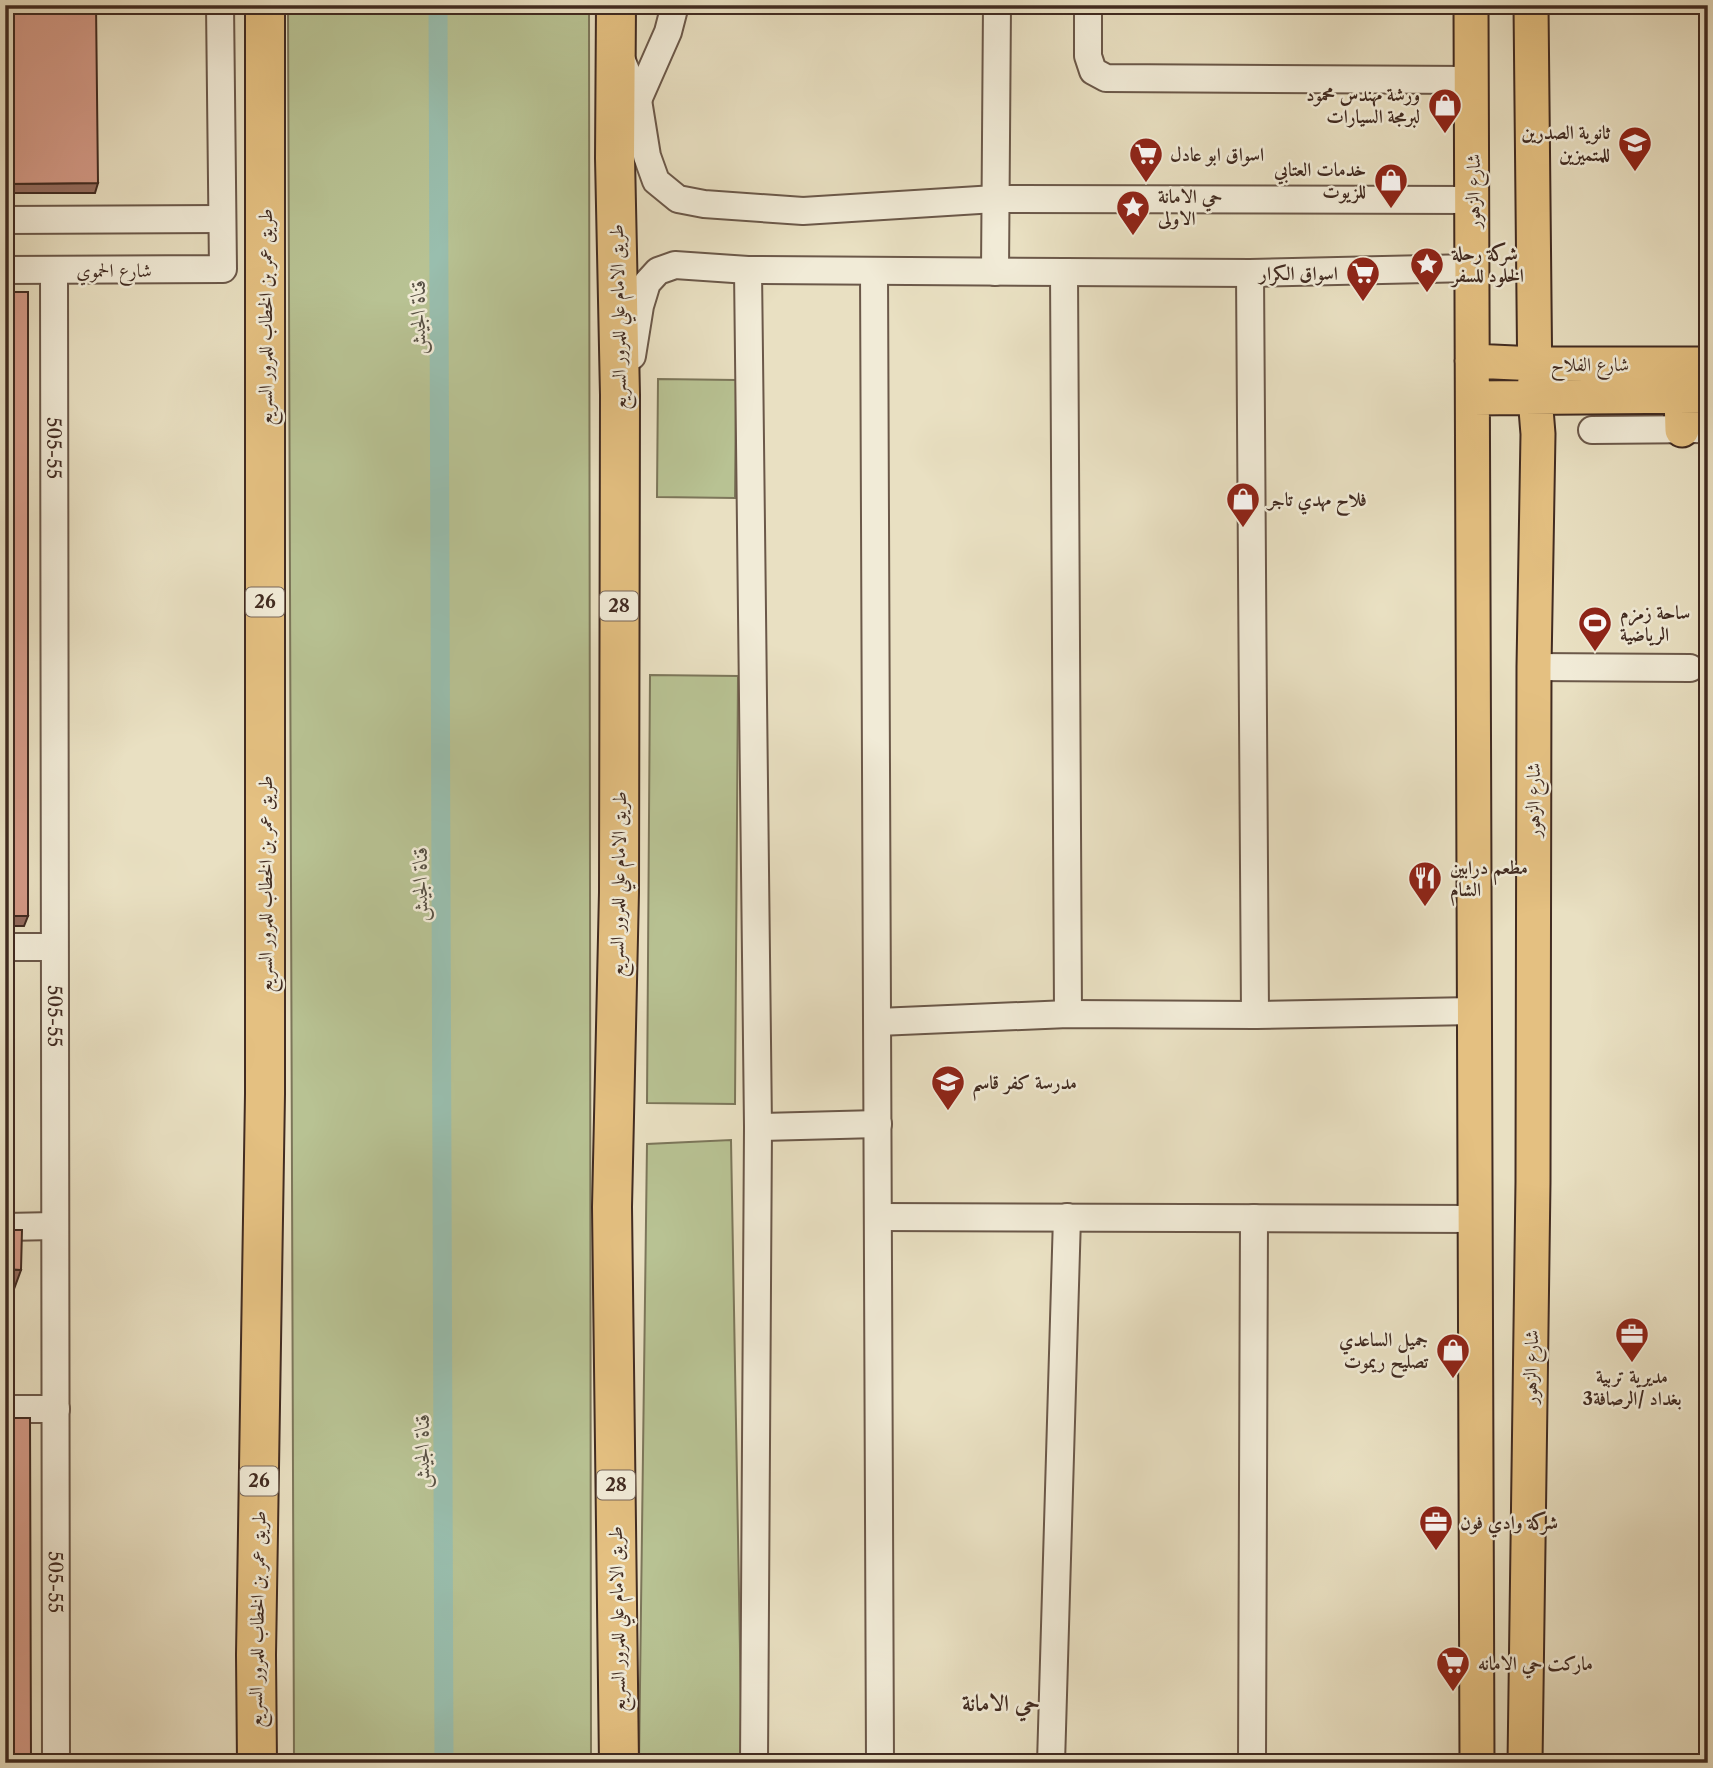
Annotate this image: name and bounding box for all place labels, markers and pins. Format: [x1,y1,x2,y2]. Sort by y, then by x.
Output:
place label: ورشة مهندس محمود لبرمجة السيارات [1306,83,1420,129]
shop icon: ورشة مهندس محمود لبرمجة السيارات [1426,86,1464,135]
place label: ثانوية الصدرين للمتميزين [1521,121,1610,166]
school or university icon: ثانوية الصدرين للمتميزين [1616,124,1654,173]
supermarket icon: اسواق ابو عادل [1127,135,1165,184]
place label: اسواق ابو عادل [1170,143,1264,167]
place label: خدمات العتابي للزيوت [1273,158,1366,204]
shop icon: خدمات العتابي للزيوت [1372,161,1410,210]
place label: حي الامانة الاولى [1157,185,1222,230]
place icon: حي الامانة الاولى [1114,188,1152,237]
place label: شركة رحلة الخلود للسفر [1450,242,1524,288]
place icon: شركة رحلة الخلود للسفر [1408,245,1446,294]
supermarket icon: اسواق الكرار [1344,254,1382,303]
place label: اسواق الكرار [1257,262,1338,286]
shop icon: فلاح مهدي تاجر [1224,480,1262,529]
place label: فلاح مهدي تاجر [1266,488,1367,517]
place label: ساحة زمزم الرياضية [1620,601,1690,646]
sports icon: ساحة زمزم الرياضية [1576,604,1614,653]
place label: مطعم درابين الشام [1450,856,1528,907]
restaurant icon: مطعم درابين الشام [1406,859,1444,908]
school or university icon: مدرسة كفر قاسم [929,1063,967,1112]
place label: مدرسة كفر قاسم [972,1071,1077,1101]
office icon: مديرية تربية بغداد /الرصافة3 [1613,1315,1651,1364]
place label: جميل الساعدي تصليح ريموت [1339,1328,1428,1379]
shop icon: جميل الساعدي تصليح ريموت [1434,1331,1472,1380]
place label: مديرية تربية بغداد /الرصافة3 [1583,1365,1682,1410]
office icon: شركة وادي فون [1417,1503,1455,1552]
place label: شركة وادي فون [1460,1511,1558,1538]
supermarket icon: ماركت حي الامانه [1434,1644,1472,1693]
place label: ماركت حي الامانه [1478,1652,1593,1679]

